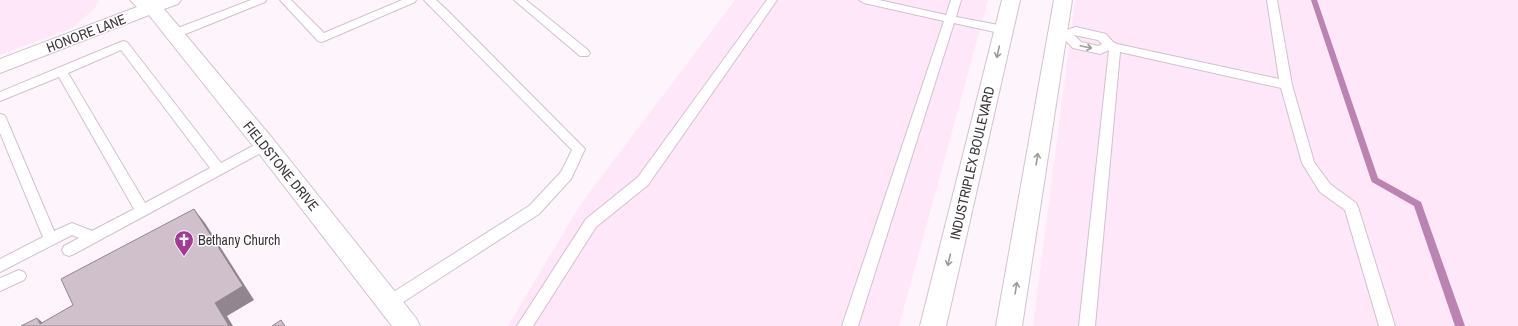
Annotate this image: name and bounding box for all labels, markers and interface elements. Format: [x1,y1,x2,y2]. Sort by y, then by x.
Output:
street label: HONORE LANE [44,10,128,56]
one-way arrow [1079,43,1092,51]
one-way arrow [994,45,1002,58]
street label: INDUSTRIPLEX BOULEVARD [946,85,998,241]
street label: FIELDSTONE DRIVE [239,118,323,214]
one-way arrow [1033,153,1041,166]
church icon: Bethany Church [173,229,195,257]
place label: Bethany Church [198,231,280,249]
one-way arrow [944,253,952,266]
one-way arrow [1012,281,1020,294]

